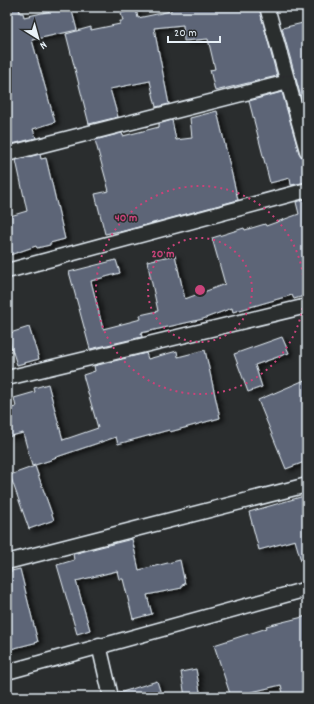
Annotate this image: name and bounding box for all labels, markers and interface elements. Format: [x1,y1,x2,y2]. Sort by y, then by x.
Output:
north arrow [18,18,58,58]
scale bar [168,18,220,44]
text: 20 m [174,25,197,42]
text: N [35,36,50,53]
text: 40 m [115,210,137,227]
text: 20 m [152,246,174,263]
centre of rings [193,283,207,297]

